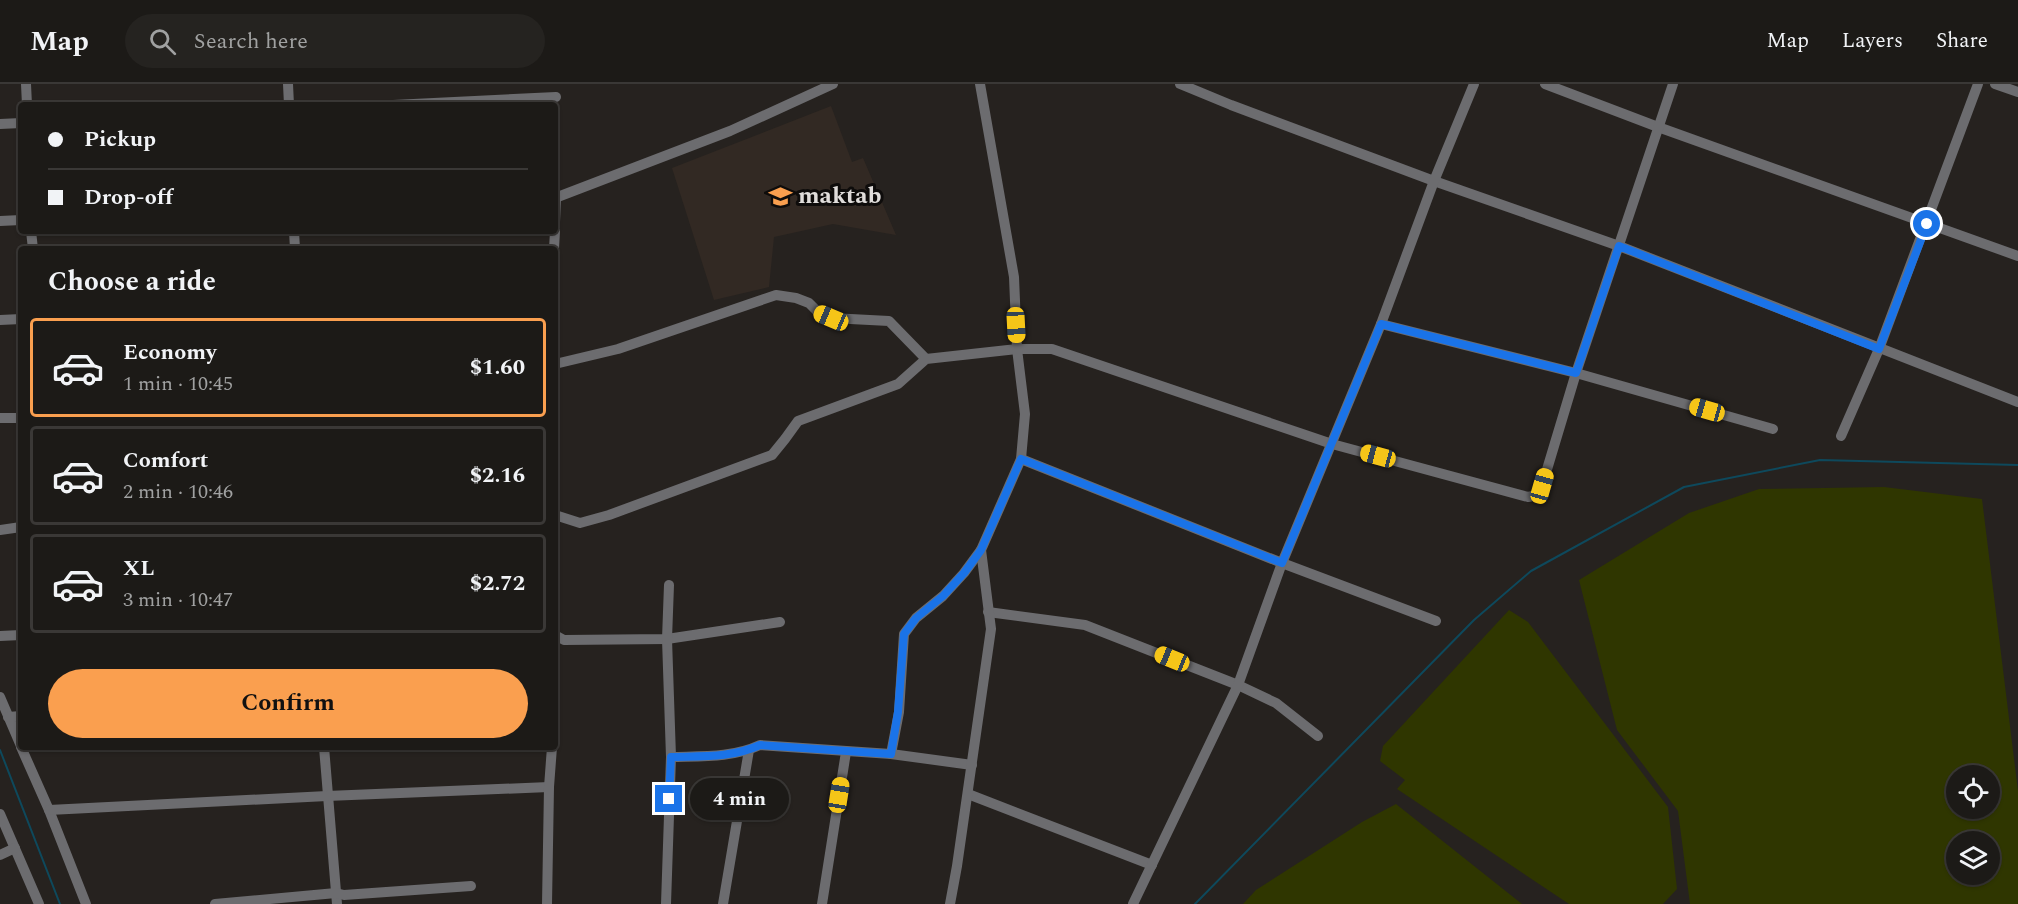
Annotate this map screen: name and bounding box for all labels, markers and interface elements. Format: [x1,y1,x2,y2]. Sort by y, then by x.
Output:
search box [125,14,545,68]
text: Map [30,20,89,63]
icon: search [146,25,179,58]
text: Search here [194,25,308,58]
text: Map [1767,25,1809,57]
text: Layers [1842,25,1903,57]
text: Share [1936,25,1988,57]
text: Pickup [84,123,156,156]
place label: maktab [798,178,882,214]
text: Drop-off [84,181,173,214]
school or university icon: maktab [767,183,793,209]
route start [1913,210,1940,237]
text: Choose a ride [48,261,216,303]
car [811,303,851,333]
car [1006,307,1026,343]
text: Economy [123,336,216,369]
icon: car [51,341,105,395]
text: $1.60 [470,351,525,384]
text: 1 min · 10:45 [123,369,233,399]
car [1687,396,1727,424]
car [1358,443,1398,469]
text: Comfort [123,444,208,477]
icon: car [51,449,105,503]
text: $2.16 [470,459,525,492]
car [1528,466,1556,506]
text: 2 min · 10:46 [123,477,233,507]
text: XL [123,552,154,585]
icon: car [51,557,105,611]
text: $2.72 [470,567,525,600]
text: 3 min · 10:47 [123,585,233,615]
car [1152,644,1192,674]
button: Confirm [48,669,528,738]
map controls [1946,765,2000,885]
button: locate [1946,765,2000,819]
car [827,776,851,814]
callout: 4 min [690,778,789,820]
text: 4 min [713,784,766,814]
route end [655,785,682,812]
button: layers [1946,831,2000,885]

